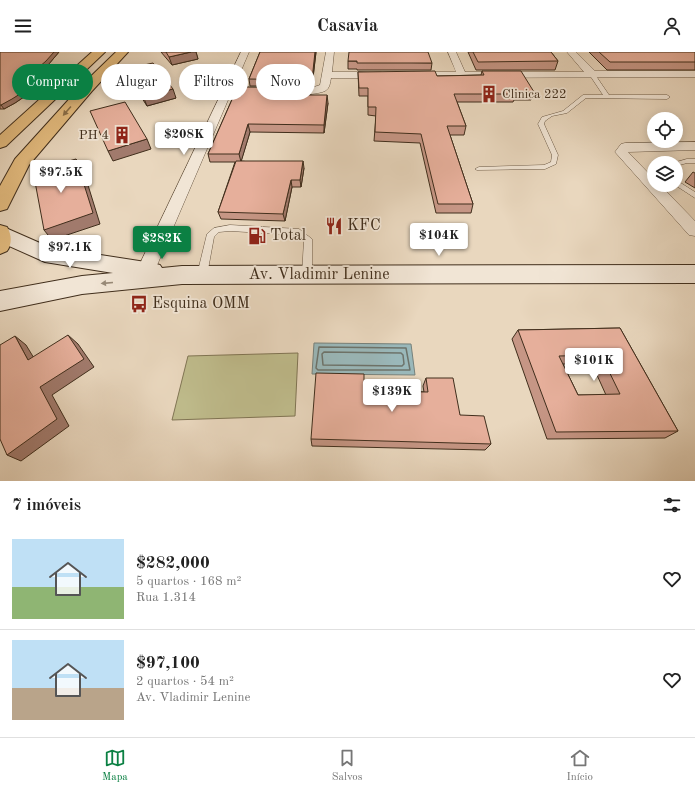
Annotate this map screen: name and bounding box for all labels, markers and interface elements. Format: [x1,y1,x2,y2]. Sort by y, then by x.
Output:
icon: menu [12,15,34,37]
icon: person [661,15,683,37]
text: Casavia [317,17,378,35]
chip: Comprar [12,64,93,100]
chip: Alugar [101,64,171,100]
chip: Filtros [179,64,248,100]
chip: Novo [256,64,315,100]
building icon: Clinica 222 [479,84,499,104]
place label: Clinica 222 [502,88,567,101]
one-way arrow [62,106,71,117]
map controls [647,112,683,192]
button: locate [647,112,683,148]
pin: $208K [156,122,212,156]
building icon: PH 4 [112,125,132,145]
text: $208K [164,128,204,141]
place label: PH 4 [79,129,109,142]
button: layers [647,156,683,192]
pin: $97.5K [28,160,94,194]
text: $97.5K [39,166,83,179]
restaurant icon: KFC [324,216,344,236]
place label: KFC [347,218,381,234]
pin: $104K [411,223,467,257]
pin: $282K [134,226,190,260]
fuel station icon: Total [247,226,267,246]
place label: Total [270,228,306,244]
text: $104K [419,229,459,242]
text: $282K [142,232,182,245]
pin: $97.1K [37,235,103,269]
text: $97.1K [48,241,92,254]
street label: Av. Vladimir Lenine [249,267,390,283]
one-way arrow [101,279,113,286]
bus stop icon: Esquina OMM [129,294,149,314]
place label: Esquina OMM [152,296,250,312]
pin: $101K [566,348,622,382]
text: $101K [574,354,614,367]
pin: $139K [364,379,420,413]
text: $139K [372,385,412,398]
icon: filters [661,494,683,516]
text: 7 imóveis [12,497,81,514]
icon: home [44,555,92,603]
text: $282,000 [136,555,210,572]
icon: heart [661,568,683,590]
text: 5 quartos · 168 m² [136,575,241,588]
text: Rua 1.314 [136,591,196,604]
text: $97,100 [136,655,200,672]
icon: home [44,656,92,704]
icon: heart [661,669,683,691]
text: 2 quartos · 54 m² [136,675,234,688]
text: Av. Vladimir Lenine [136,691,251,704]
tab: Mapa [102,747,128,785]
tab: Salvos [332,747,363,785]
tab: Início [567,747,593,785]

